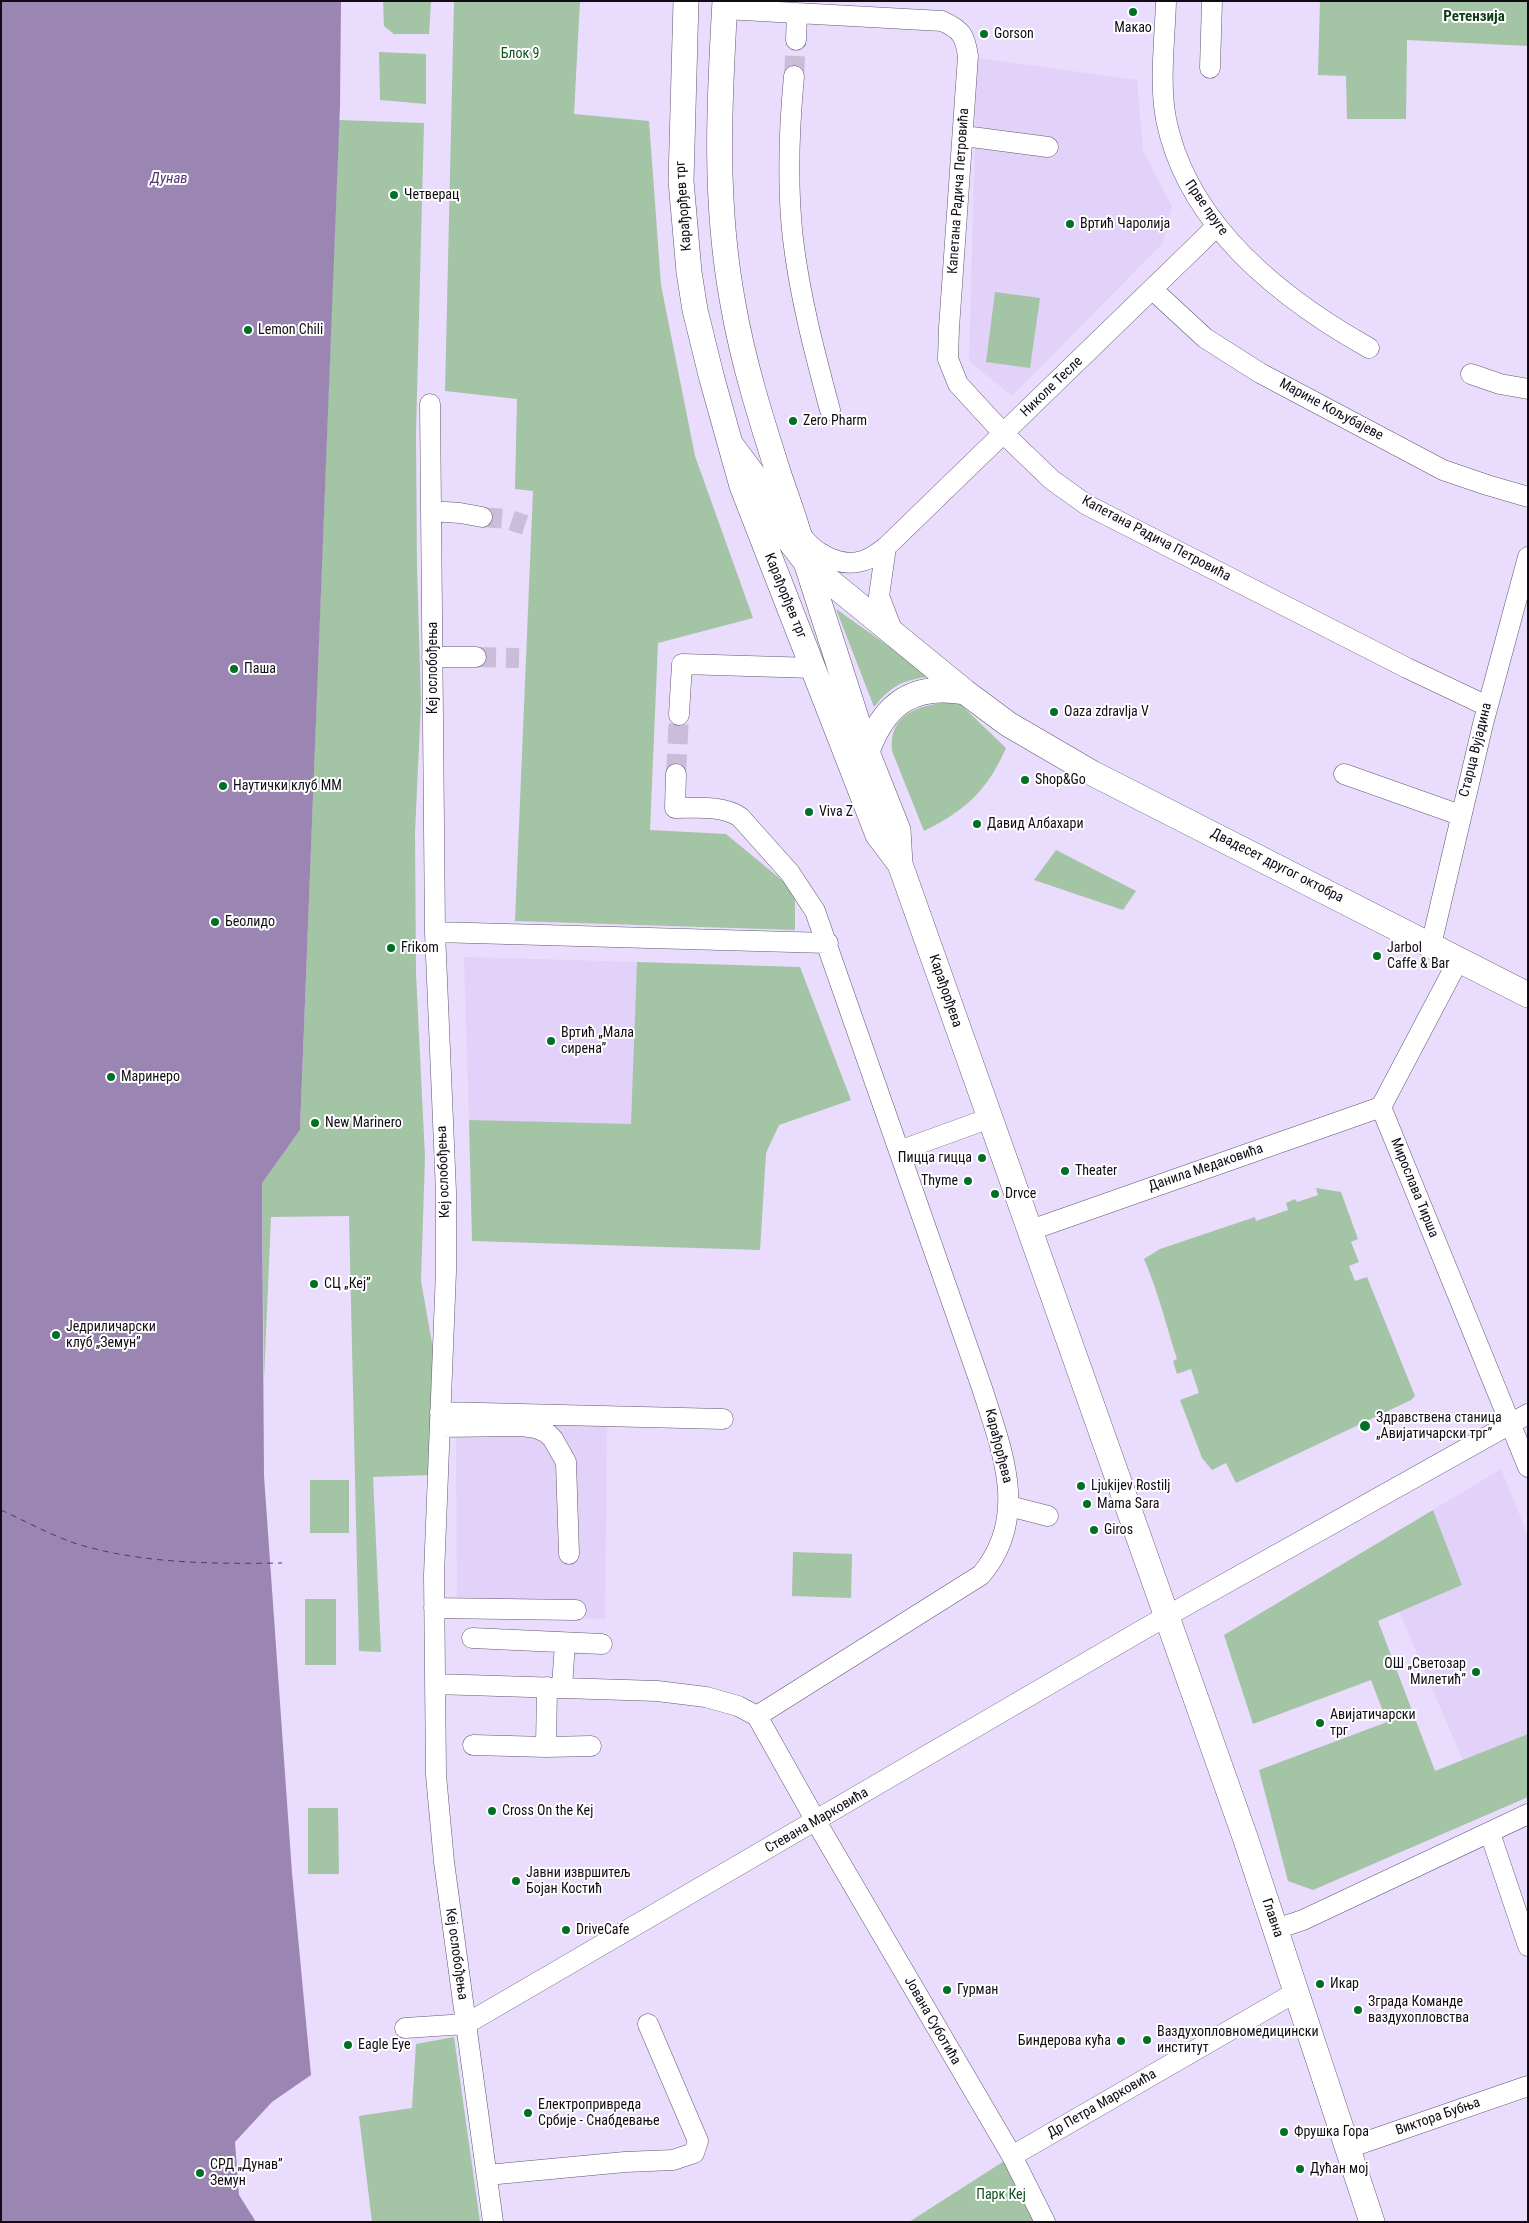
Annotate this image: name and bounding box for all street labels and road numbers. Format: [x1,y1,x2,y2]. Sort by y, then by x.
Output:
street label: Капетана Радича Петровића [945,107,973,275]
street label: Карађорђев трг [672,160,696,252]
street label: Прве пруге [1181,177,1231,239]
street label: Николе Тесле [1018,353,1086,421]
street label: Марине Кољубајеве [1276,375,1386,445]
street label: Капетана Радича Петровића [1079,493,1233,585]
street label: Карађорђев трг [760,551,810,641]
street label: Кеј ослобођења [425,622,441,714]
street label: Старца Вујадина [1456,701,1496,799]
street label: Двадесет другог октобра [1208,825,1346,907]
street label: Карађорђева [925,952,965,1030]
street label: Кеј ослобођења [434,1125,454,1219]
street label: Мирослава Тирша [1386,1136,1442,1240]
street label: Данила Медаковића [1146,1141,1266,1195]
street label: Карађорђева [981,1407,1015,1485]
street label: Стевана Марковића [762,1785,872,1857]
street label: Главна [1258,1896,1286,1940]
street label: Кеј ослобођења [441,1907,471,2001]
street label: Јована Суботића [900,1974,964,2068]
street label: Др Петра Марковића [1045,2066,1159,2142]
street label: Виктора Бубња [1394,2095,1482,2139]

